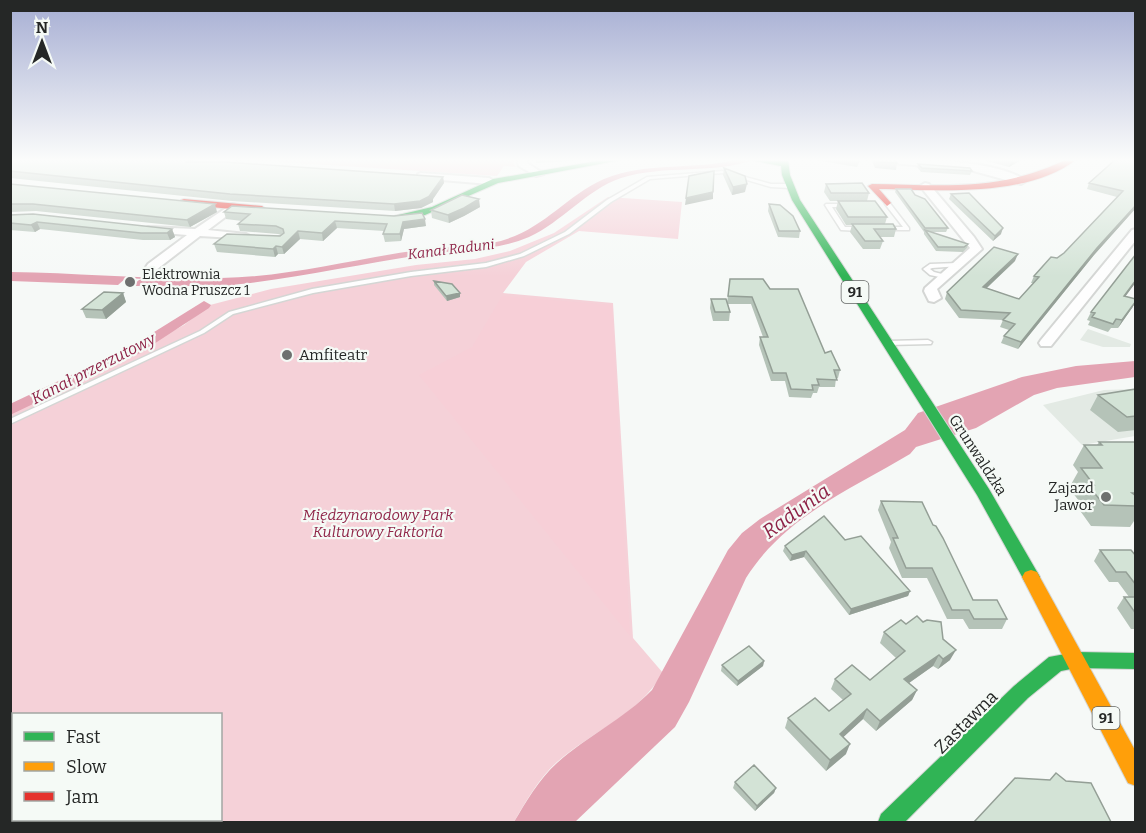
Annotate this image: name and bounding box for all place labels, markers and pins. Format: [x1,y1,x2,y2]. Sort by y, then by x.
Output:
place label: Elektrownia Wodna Pruszcz 1 [142,266,250,299]
marker: Elektrownia Wodna Pruszcz 1 [123,275,137,289]
place label: Amfiteatr [299,346,368,364]
marker: Amfiteatr [280,348,294,362]
place label: Zajazd Jawor [1048,479,1094,514]
marker: Zajazd Jawor [1099,490,1113,504]

